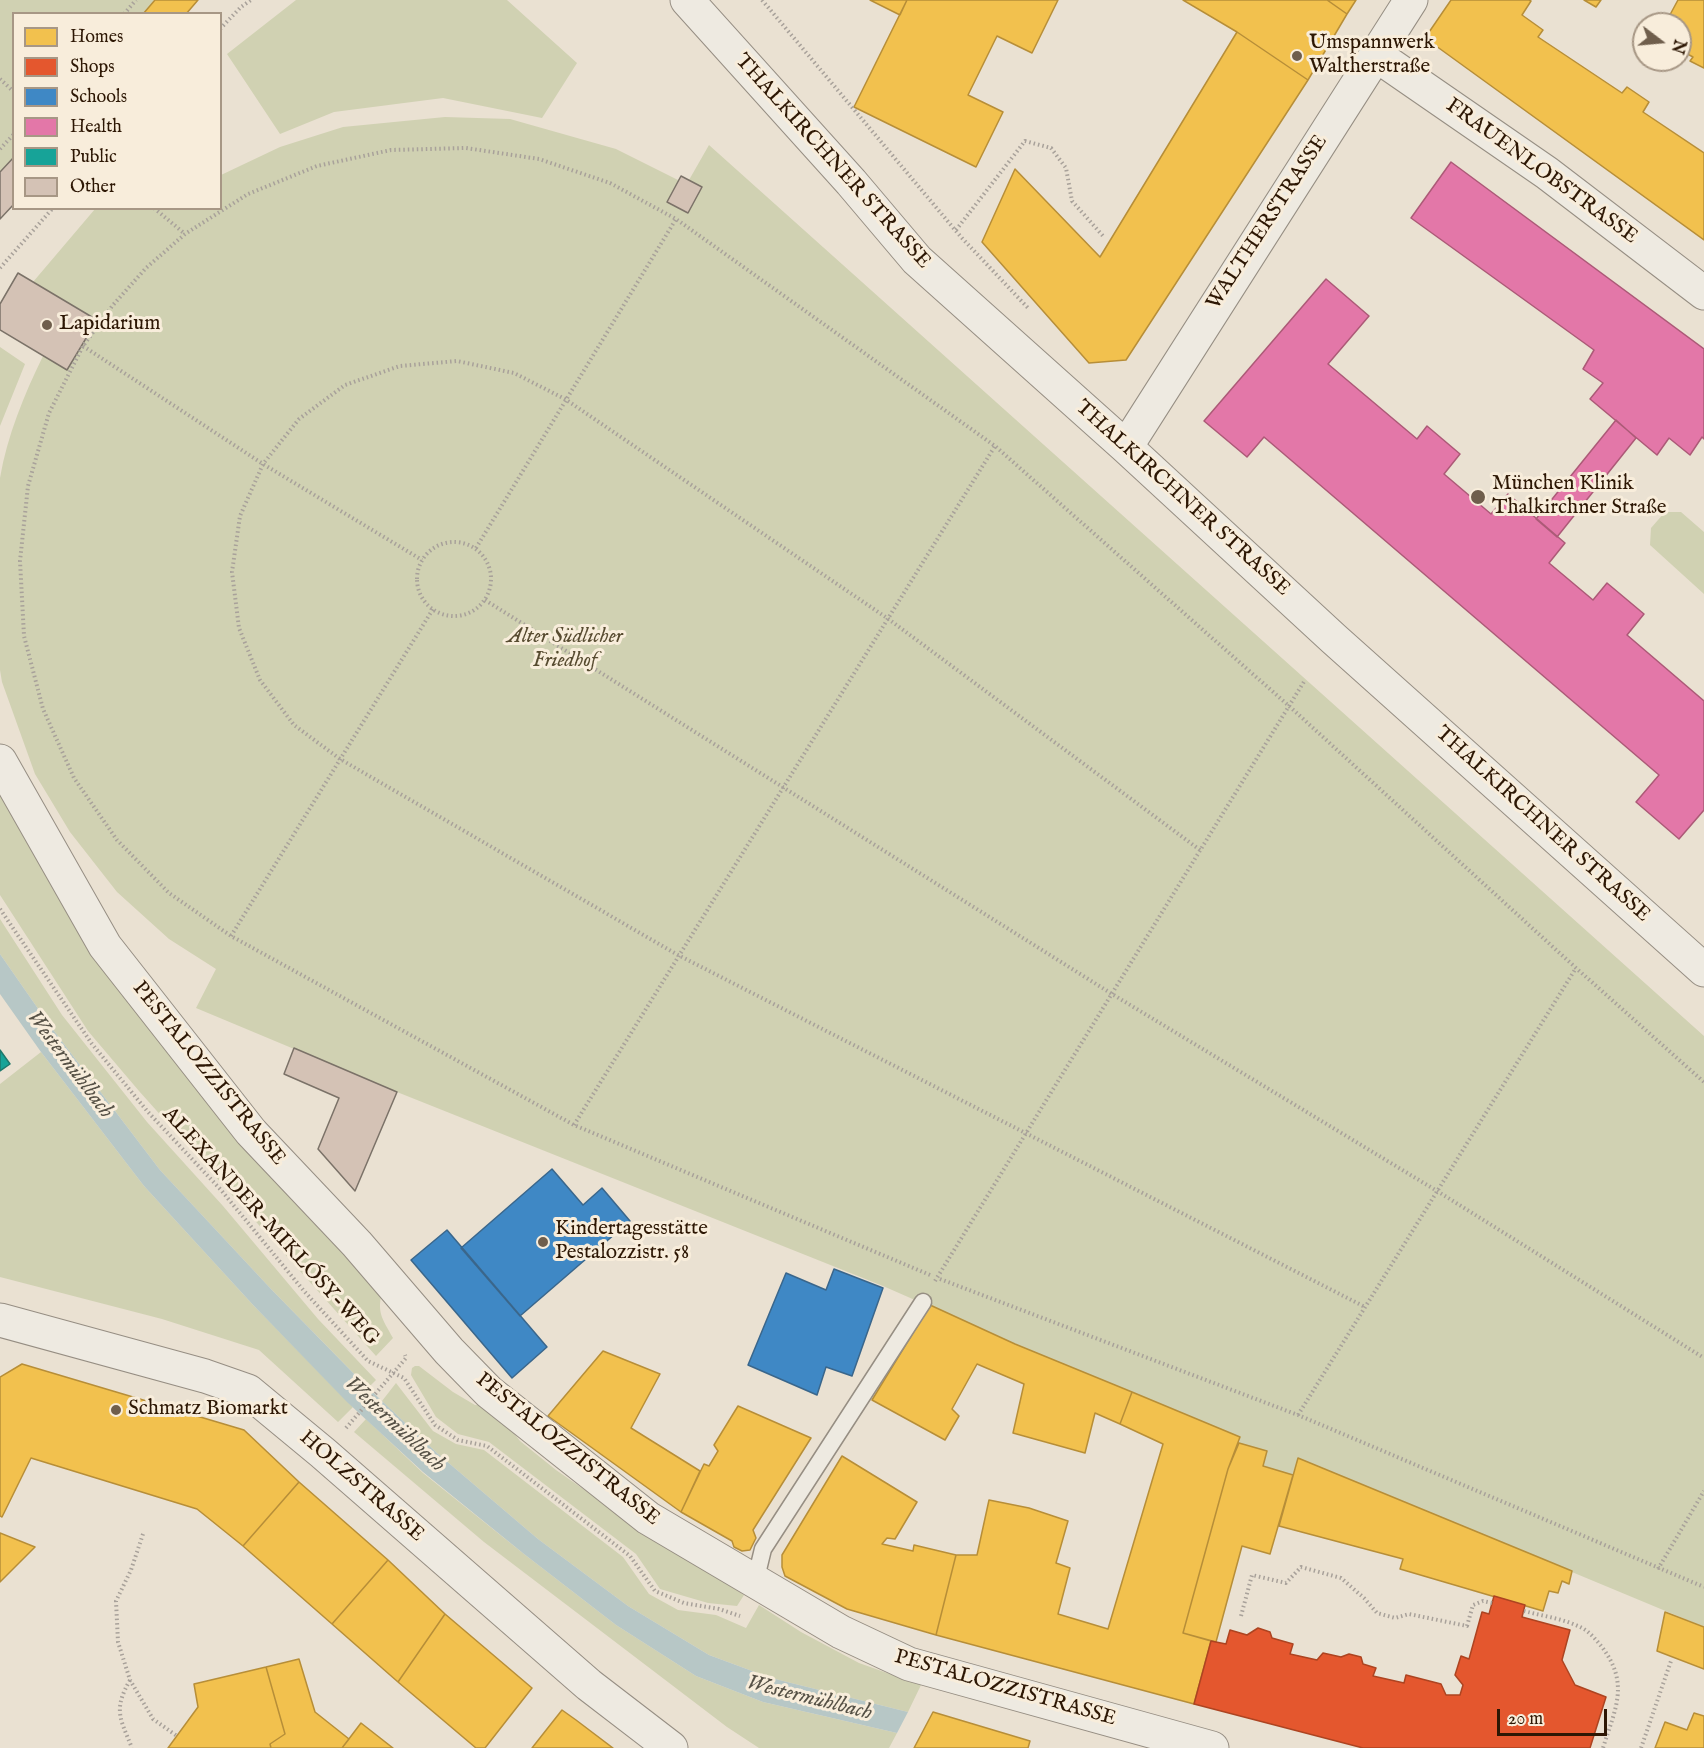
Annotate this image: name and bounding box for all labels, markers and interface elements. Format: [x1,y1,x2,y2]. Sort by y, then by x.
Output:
legend [12,12,222,210]
north arrow [1632,12,1692,72]
text: Homes [70,26,123,49]
place label: Umspannwerk Waltherstraße [1309,31,1435,81]
text: N [1666,37,1689,56]
street label: THALKIRCHNER STRASSE [729,49,935,275]
marker: Umspannwerk Waltherstraße [1290,49,1304,63]
text: Shops [70,56,115,79]
text: Schools [70,86,127,109]
street label: FRAUENLOBSTRASSE [1440,94,1642,250]
text: Health [70,116,122,139]
street label: WALTHERSTRASSE [1202,131,1334,315]
text: Public [70,146,117,169]
text: Other [70,176,116,199]
place label: Lapidarium [59,312,160,338]
marker: Lapidarium [40,318,54,332]
street label: THALKIRCHNER STRASSE [1069,396,1295,602]
place label: München Klinik Thalkirchner Straße [1492,472,1666,522]
marker: München Klinik Thalkirchner Straße [1469,488,1487,506]
park label: Alter Südlicher Friedhof [507,625,623,675]
street label: THALKIRCHNER STRASSE [1429,722,1655,928]
street label: PESTALOZZISTRASSE [126,977,290,1171]
water label: Westermühlbach [20,1006,118,1124]
street label: ALEXANDER-MIKLÓSY-WEG [156,1103,384,1351]
place label: Kindertagesstätte Pestalozzistr. 58 [555,1217,708,1267]
marker: Kindertagesstätte Pestalozzistr. 58 [536,1235,550,1249]
street label: PESTALOZZISTRASSE [470,1368,664,1532]
water label: Westermühlbach [338,1372,450,1478]
place label: Schmatz Biomarkt [128,1397,288,1423]
marker: Schmatz Biomarkt [109,1403,123,1417]
street label: HOLZSTRASSE [294,1426,428,1548]
street label: PESTALOZZISTRASSE [891,1645,1119,1733]
water label: Westermühlbach [744,1671,874,1727]
scale bar [1500,1697,1610,1735]
text: 20 m [1508,1708,1543,1731]

